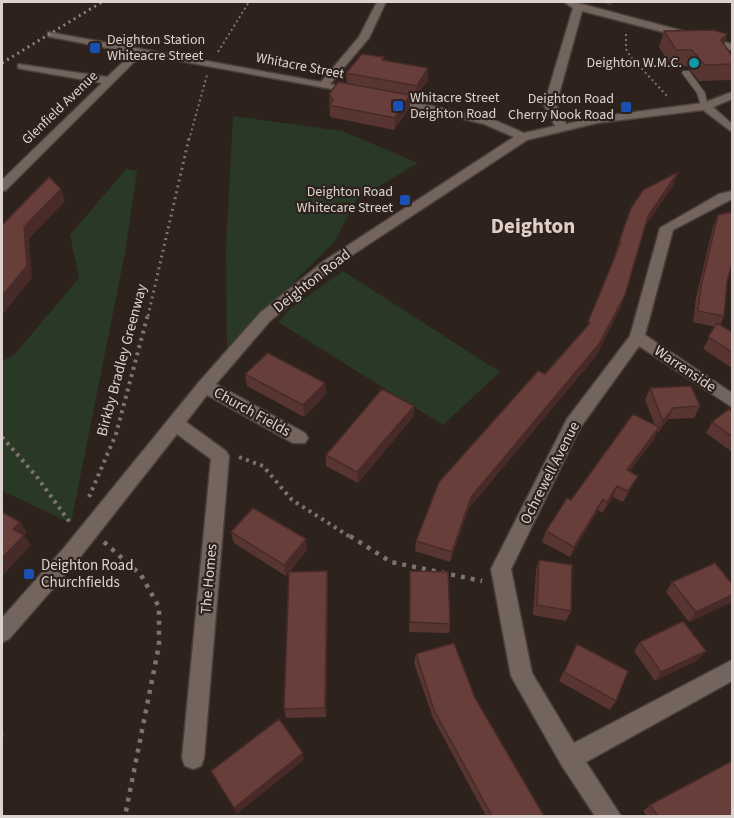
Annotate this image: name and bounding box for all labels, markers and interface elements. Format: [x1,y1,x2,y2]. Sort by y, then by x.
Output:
place label: Deighton Station Whiteacre Street [107,30,205,66]
marker: Deighton Station Whiteacre Street [88,41,102,55]
street label: Whitacre Street [254,48,346,84]
place label: Deighton W.M.C. [587,53,682,73]
marker: Deighton W.M.C. [687,56,701,70]
street label: Glenfield Avenue [18,67,102,149]
place label: Whitacre Street Deighton Road [410,88,500,124]
place label: Deighton Road Cherry Nook Road [508,89,614,125]
marker: Whitacre Street Deighton Road [391,99,405,113]
marker: Deighton Road Cherry Nook Road [619,100,633,114]
place label: Deighton Road Whitecare Street [297,182,393,218]
marker: Deighton Road Whitecare Street [398,193,412,207]
district label: Deighton [491,211,575,241]
street label: Deighton Road [269,244,355,318]
street label: Birkby Bradley Greenway [92,282,152,438]
street label: Warrenside [650,341,720,397]
street label: Church Fields [210,382,294,442]
street label: Ochrewell Avenue [515,418,585,528]
street label: The Homes [195,543,223,615]
place label: Deighton Road Churchfields [41,555,133,593]
marker: Deighton Road Churchfields [22,567,36,581]

